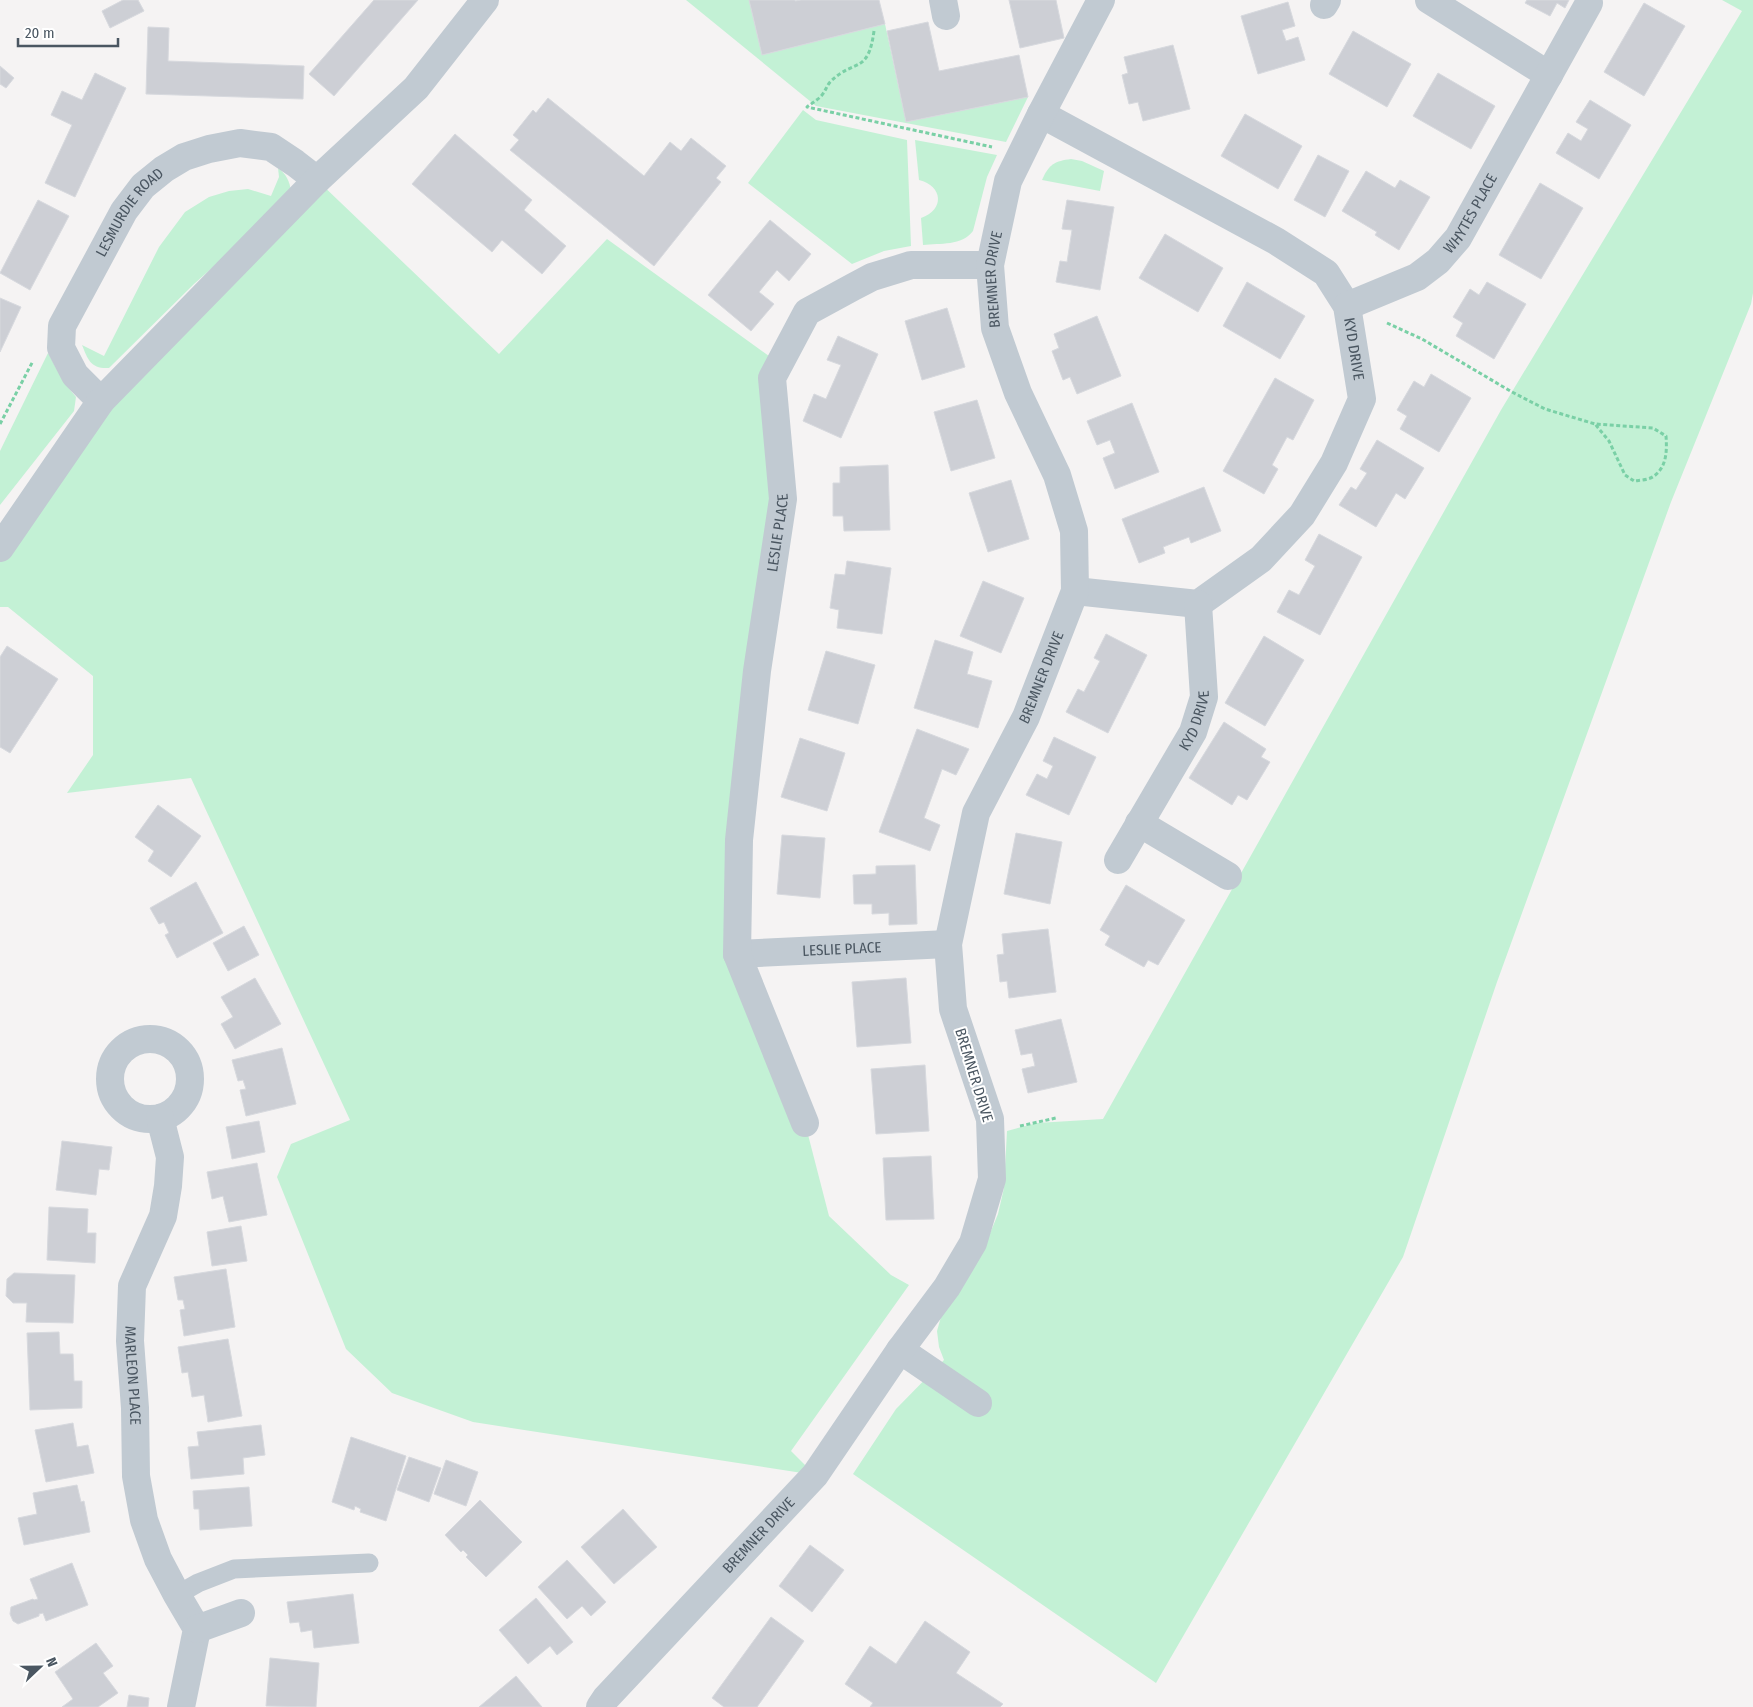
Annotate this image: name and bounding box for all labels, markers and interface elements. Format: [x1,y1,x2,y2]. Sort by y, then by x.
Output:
scale bar [18,15,118,47]
text: 20 m [25,24,55,42]
street label: LESMURDIE ROAD [92,164,167,260]
street label: WHYTES PLACE [1440,171,1501,257]
street label: BREMNER DRIVE [981,229,1006,329]
street label: KYD DRIVE [1340,316,1368,381]
street label: LESLIE PLACE [763,493,792,573]
street label: BREMNER DRIVE [1015,629,1067,727]
street label: KYD DRIVE [1175,690,1213,754]
street label: LESLIE PLACE [802,938,882,960]
street label: BREMNER DRIVE [951,1026,997,1124]
street label: MARLEON PLACE [121,1326,144,1425]
street label: BREMNER DRIVE [719,1493,799,1577]
north arrow [15,1642,65,1692]
text: N [42,1655,61,1669]

